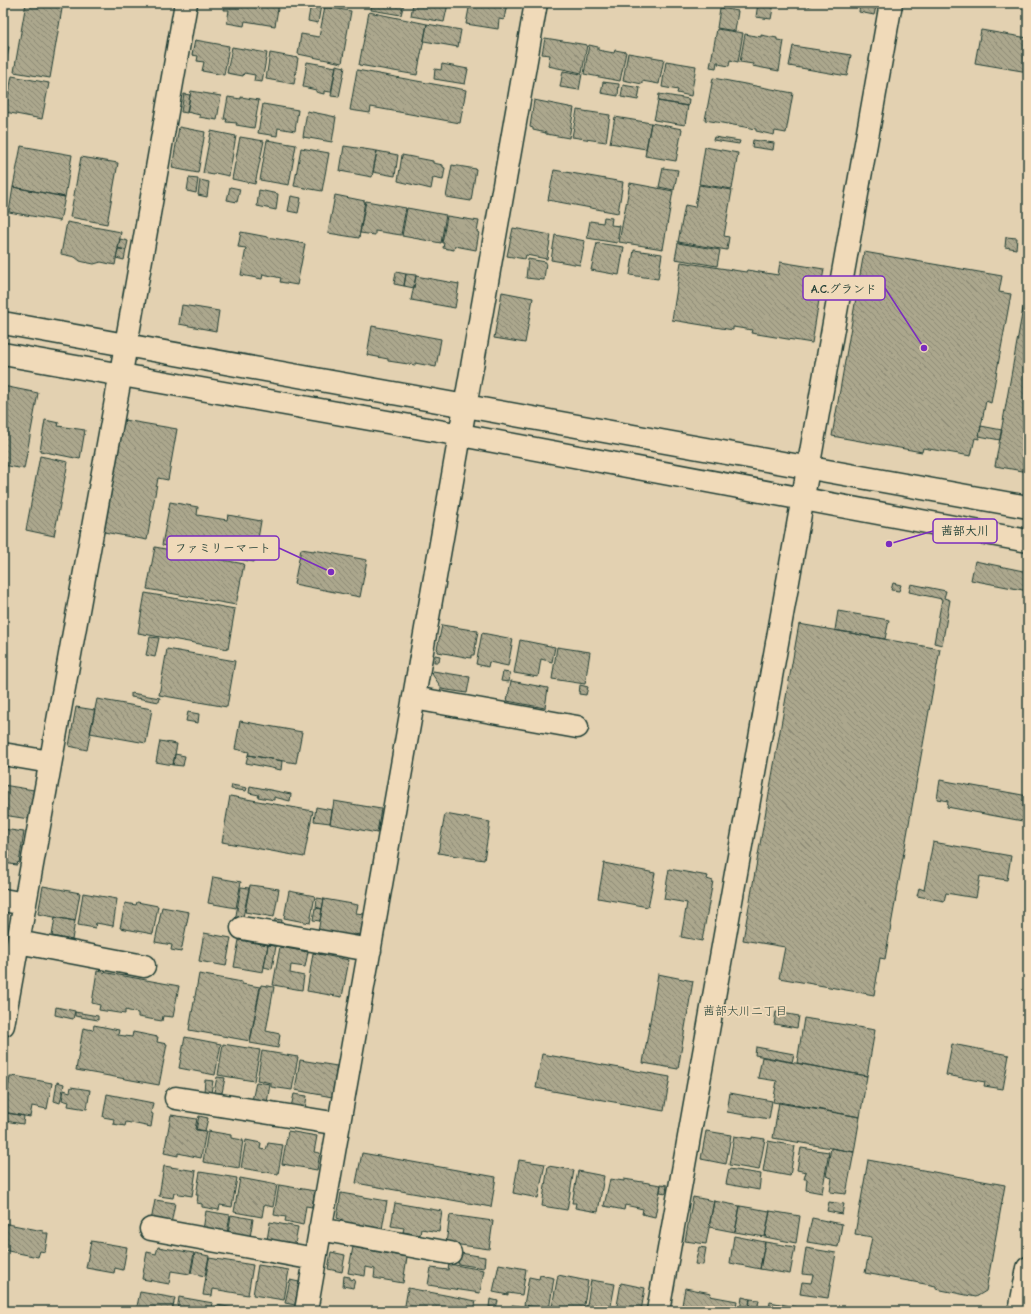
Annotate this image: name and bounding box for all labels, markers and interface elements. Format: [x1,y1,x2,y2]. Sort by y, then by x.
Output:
callout: A.C.グランド [803,276,885,300]
text: A.C.グランド [811,282,877,296]
callout: 茜部大川 [933,519,997,543]
text: 茜部大川 [941,524,989,538]
callout: ファミリーマート [167,536,279,560]
text: ファミリーマート [175,541,271,555]
district label: 茜部大川二丁目 [703,1004,787,1018]

